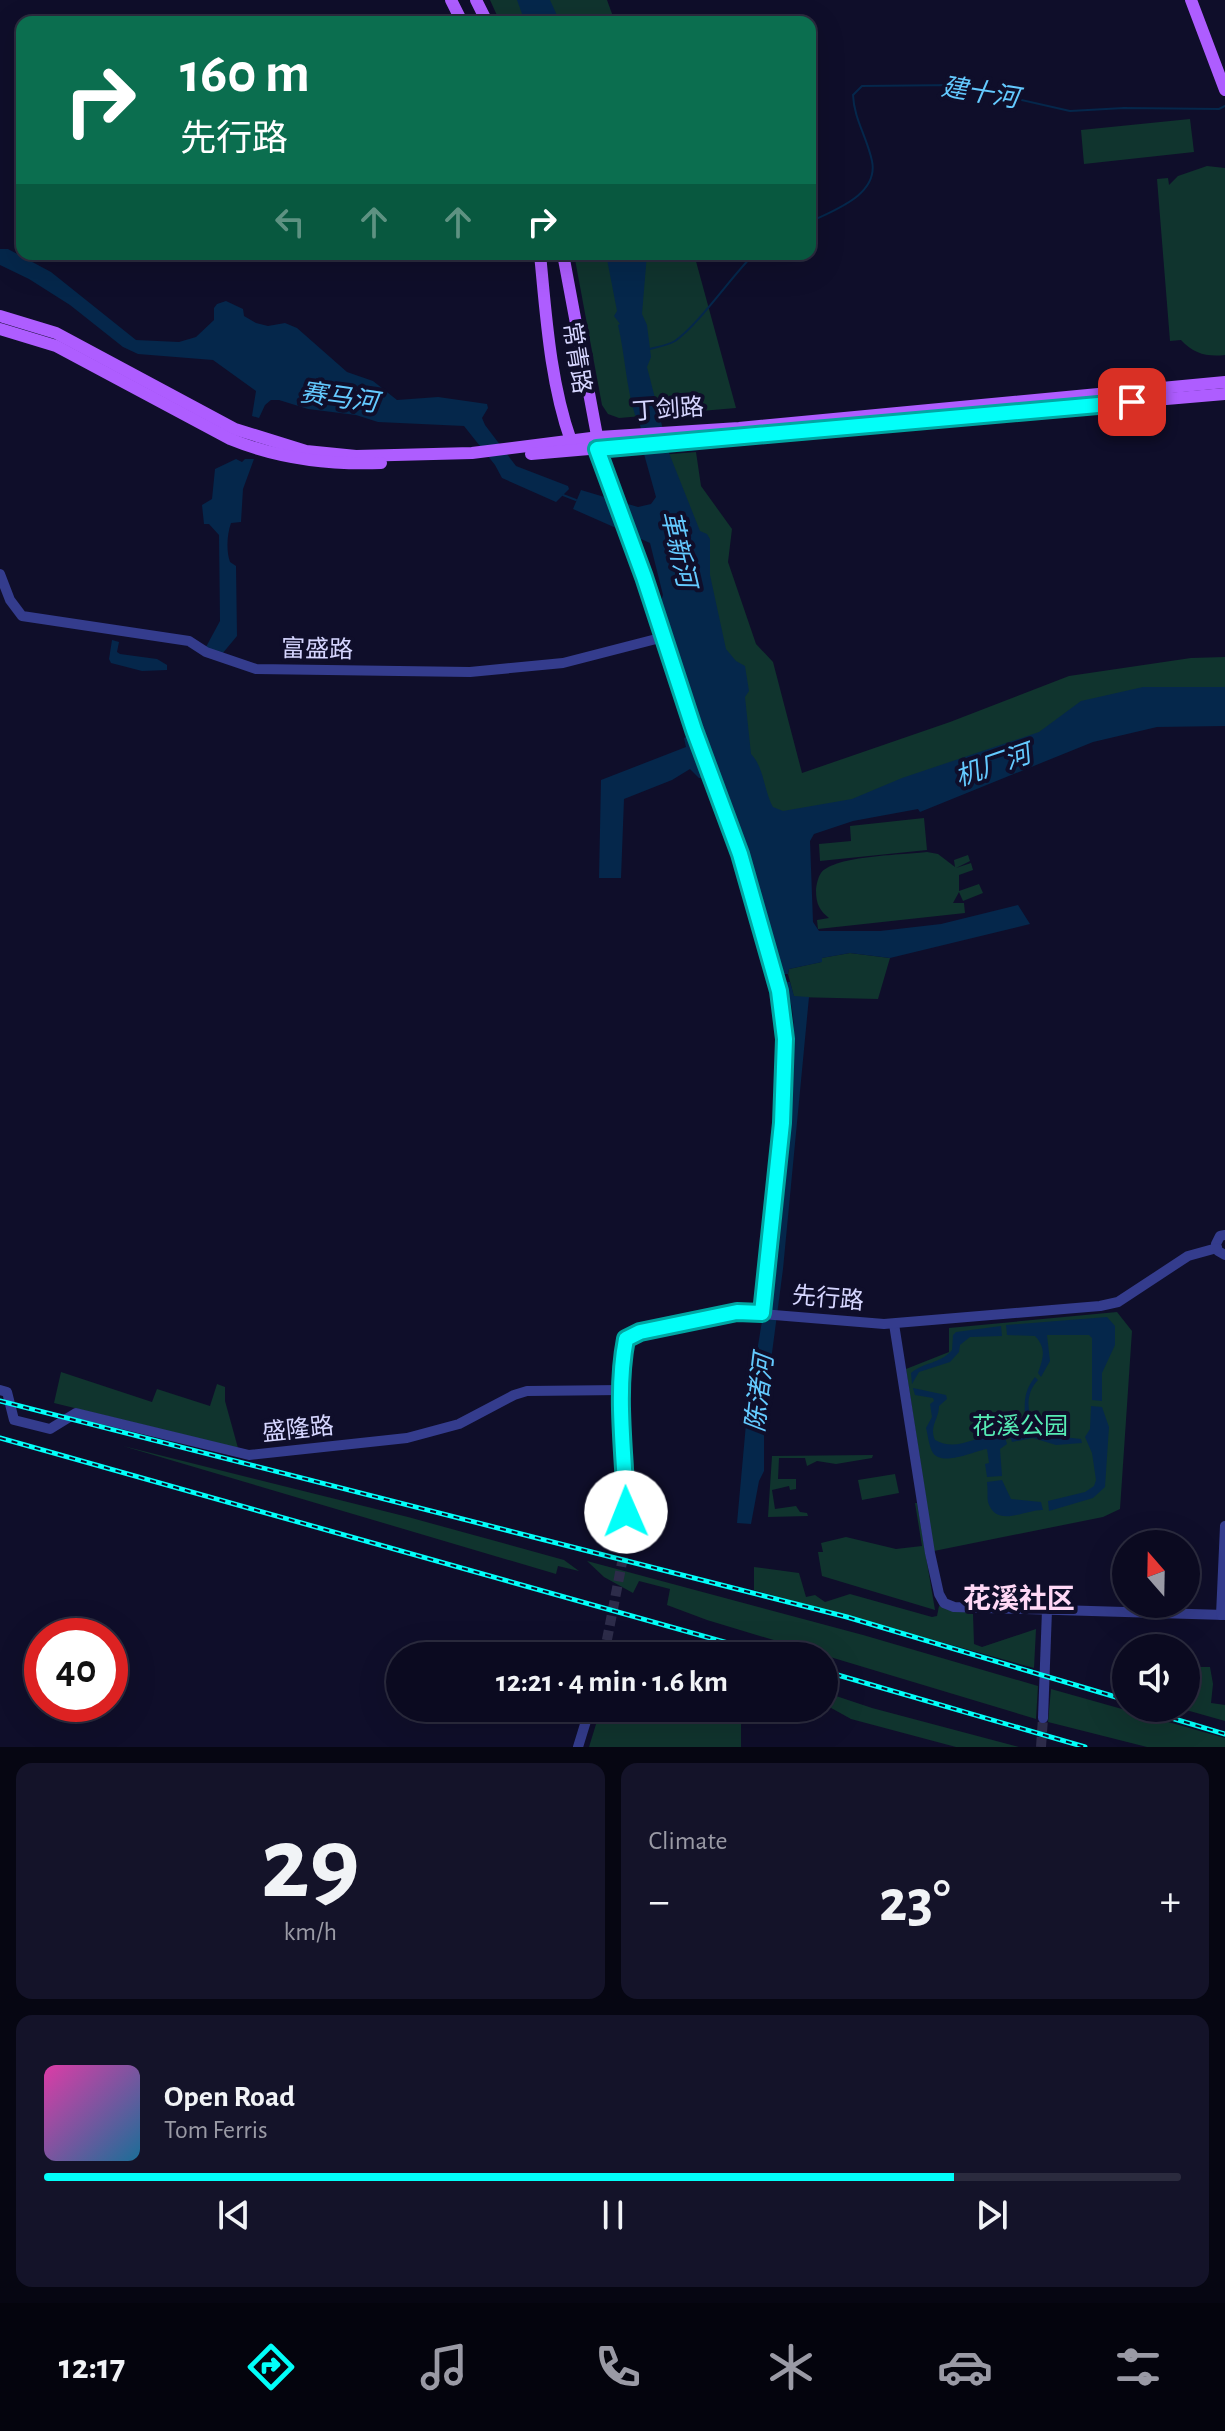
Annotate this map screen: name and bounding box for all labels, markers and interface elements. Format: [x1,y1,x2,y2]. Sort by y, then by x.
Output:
text: 160 m [180,46,310,102]
icon: right [48,48,152,152]
water label: 建十河 [939,73,1026,113]
text: 先行路 [180,121,288,157]
icon: left [268,200,312,244]
icon: ahead [352,200,396,244]
icon: ahead [436,200,480,244]
icon: right [520,200,564,244]
street label: 常青路 [559,320,595,395]
pin [1098,368,1166,436]
water label: 赛马河 [299,378,385,417]
icon: arrive [1110,380,1154,424]
street label: 丁剑路 [631,394,705,424]
water label: 革新河 [657,508,702,595]
street label: 富盛路 [281,635,353,663]
water label: 机厂河 [952,738,1039,791]
street label: 先行路 [791,1282,865,1314]
water label: 陈渚河 [740,1348,778,1433]
street label: 盛隆路 [261,1412,335,1446]
park label: 花溪公园 [972,1413,1068,1439]
position arrow [584,1470,668,1554]
north arrow [1112,1530,1200,1618]
map controls [1112,1530,1200,1722]
district label: 花溪社区 [963,1584,1075,1614]
speed limit sign: 40 [24,1618,128,1722]
button: sound [1112,1634,1200,1722]
text: 12:21 · 4 min · 1.6 km [496,1667,728,1697]
text: 29 [261,1813,360,1917]
text: Climate [649,1828,727,1854]
text: 23° [879,1872,951,1932]
text: − [649,1880,670,1924]
text: + [1160,1880,1181,1924]
text: km/h [283,1919,337,1945]
text: Open Road [164,2082,295,2112]
text: Tom Ferris [164,2117,268,2143]
icon: previous [212,2193,256,2237]
icon: pause [591,2193,635,2237]
icon: next [970,2193,1014,2237]
icon: directions [243,2339,299,2395]
icon: music [416,2339,472,2395]
icon: phone [590,2339,646,2395]
icon: climate [763,2339,819,2395]
icon: car [937,2339,993,2395]
icon: filters [1110,2339,1166,2395]
text: 12:17 [59,2349,125,2385]

